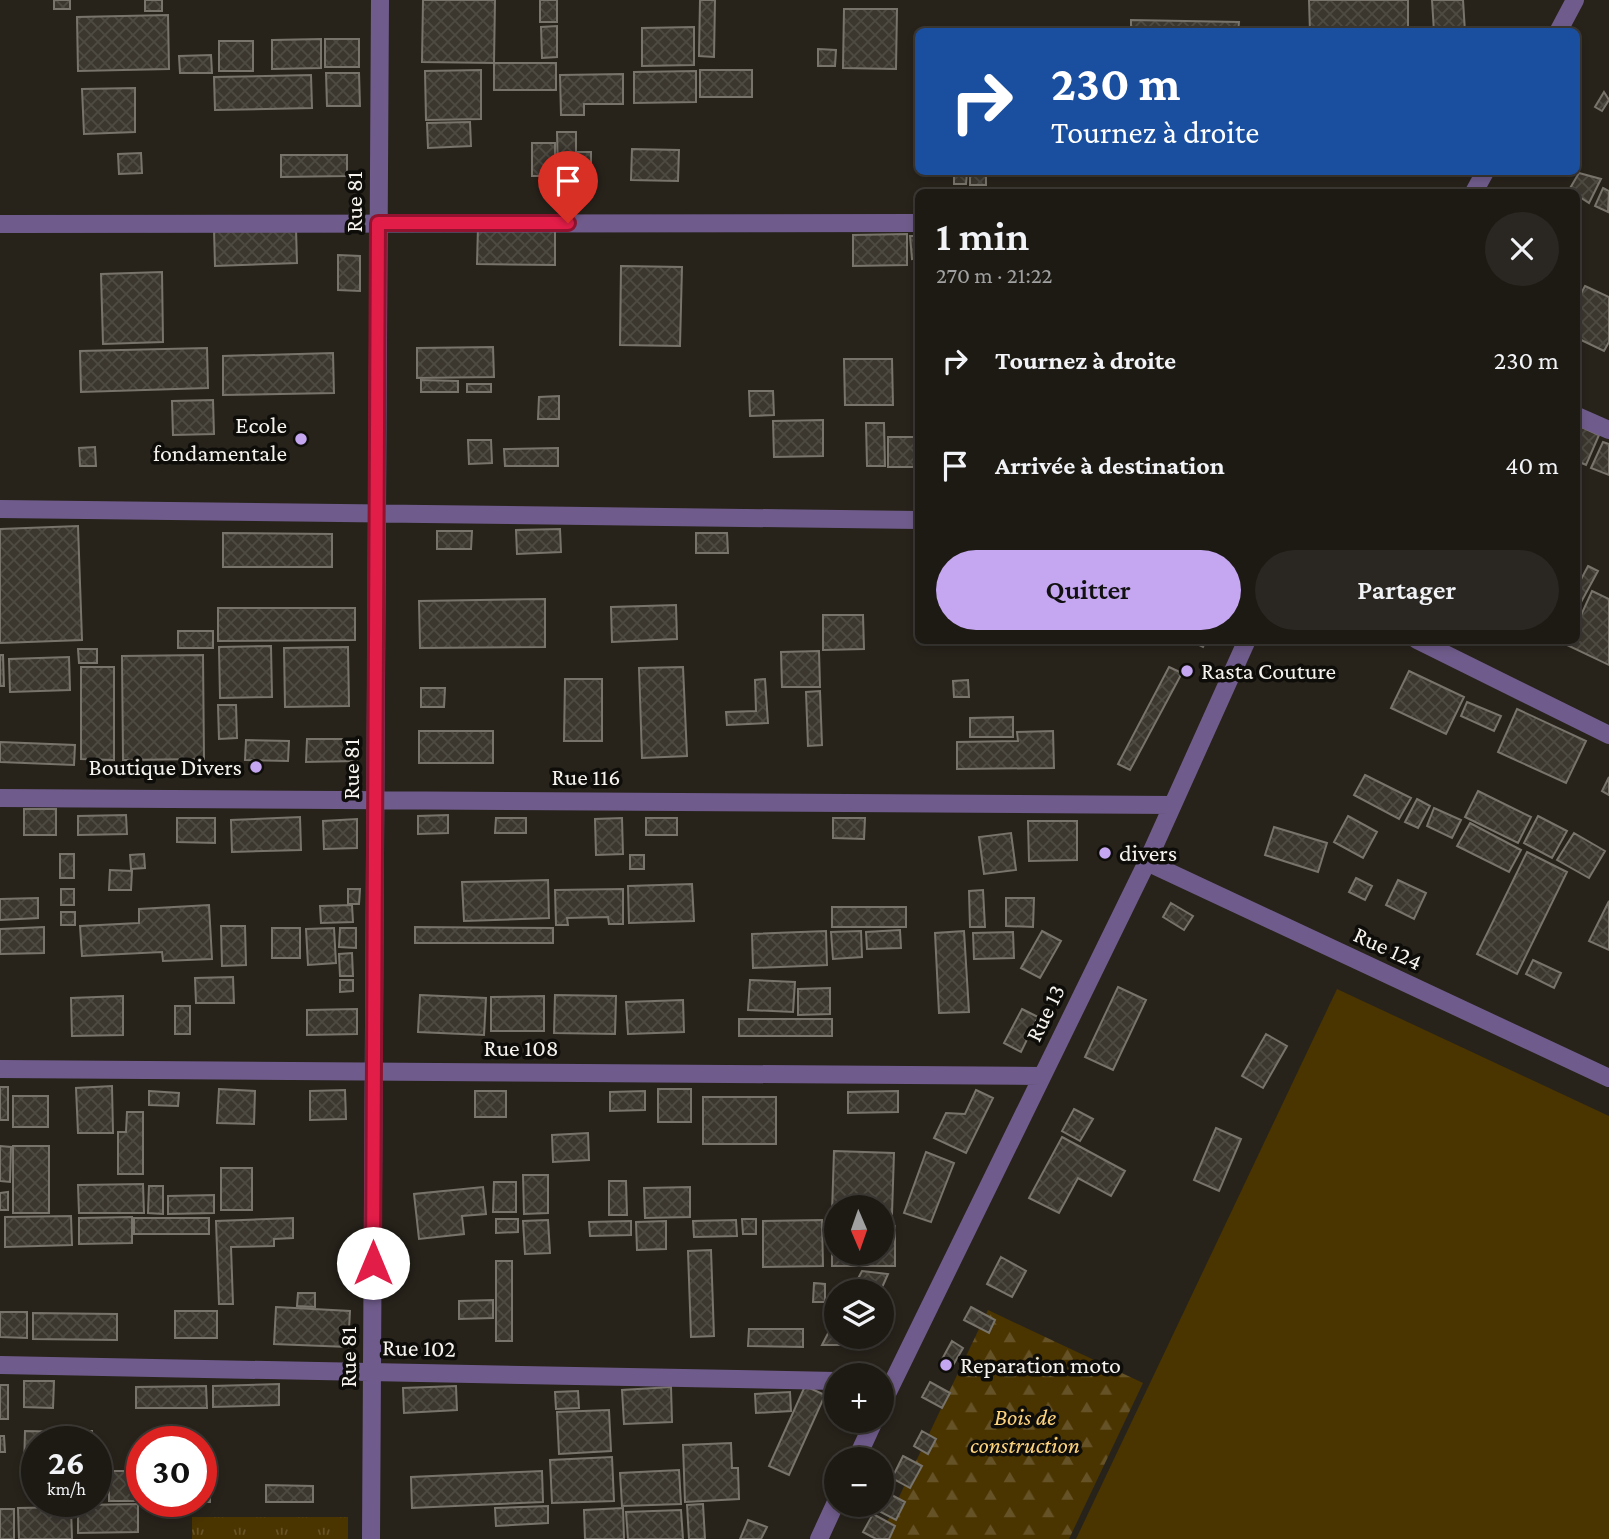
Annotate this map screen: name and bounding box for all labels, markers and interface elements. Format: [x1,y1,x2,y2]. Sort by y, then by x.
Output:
icon: right [936,56,1027,147]
text: 230 m [1051,56,1181,111]
text: Tournez à droite [1051,114,1259,150]
pin [538,151,598,223]
icon: arrive [549,162,587,200]
street label: Rue 81 [340,171,367,233]
text: 1 min [936,212,1029,259]
button: close [1485,212,1559,286]
text: 270 m · 21:22 [936,262,1053,288]
icon: right [936,342,974,380]
text: Tournez à droite [995,346,1176,375]
text: 230 m [1494,346,1559,375]
place label: Ecole fondamentale [153,411,287,466]
marker: Ecole fondamentale [293,431,309,447]
icon: arrive [936,447,974,485]
text: Arrivée à destination [995,451,1225,480]
text: 40 m [1505,451,1559,480]
button: Quitter [936,550,1241,630]
button: Partager [1255,550,1559,630]
place label: Rasta Couture [1201,657,1336,684]
marker: Rasta Couture [1179,663,1195,679]
street label: Rue 81 [337,738,364,800]
place label: Boutique Divers [89,753,242,780]
marker: Boutique Divers [248,759,264,775]
street label: Rue 116 [552,763,620,790]
place label: divers [1119,839,1177,866]
marker: divers [1097,845,1113,861]
street label: Rue 124 [1350,920,1427,975]
street label: Rue 13 [1019,980,1070,1046]
street label: Rue 108 [483,1034,559,1061]
north arrow [824,1195,894,1265]
map controls [824,1195,894,1517]
position arrow [336,1226,410,1300]
button: layers [824,1279,894,1349]
street label: Rue 81 [334,1326,361,1388]
street label: Rue 102 [382,1333,456,1362]
place label: Reparation moto [960,1351,1121,1378]
marker: Reparation moto [938,1357,954,1373]
button: + [824,1363,894,1433]
park label: Bois de construction [970,1403,1080,1458]
speed limit sign: 30 [126,1426,217,1517]
text: 26 [48,1443,85,1482]
button: − [824,1447,894,1517]
text: km/h [47,1479,86,1499]

